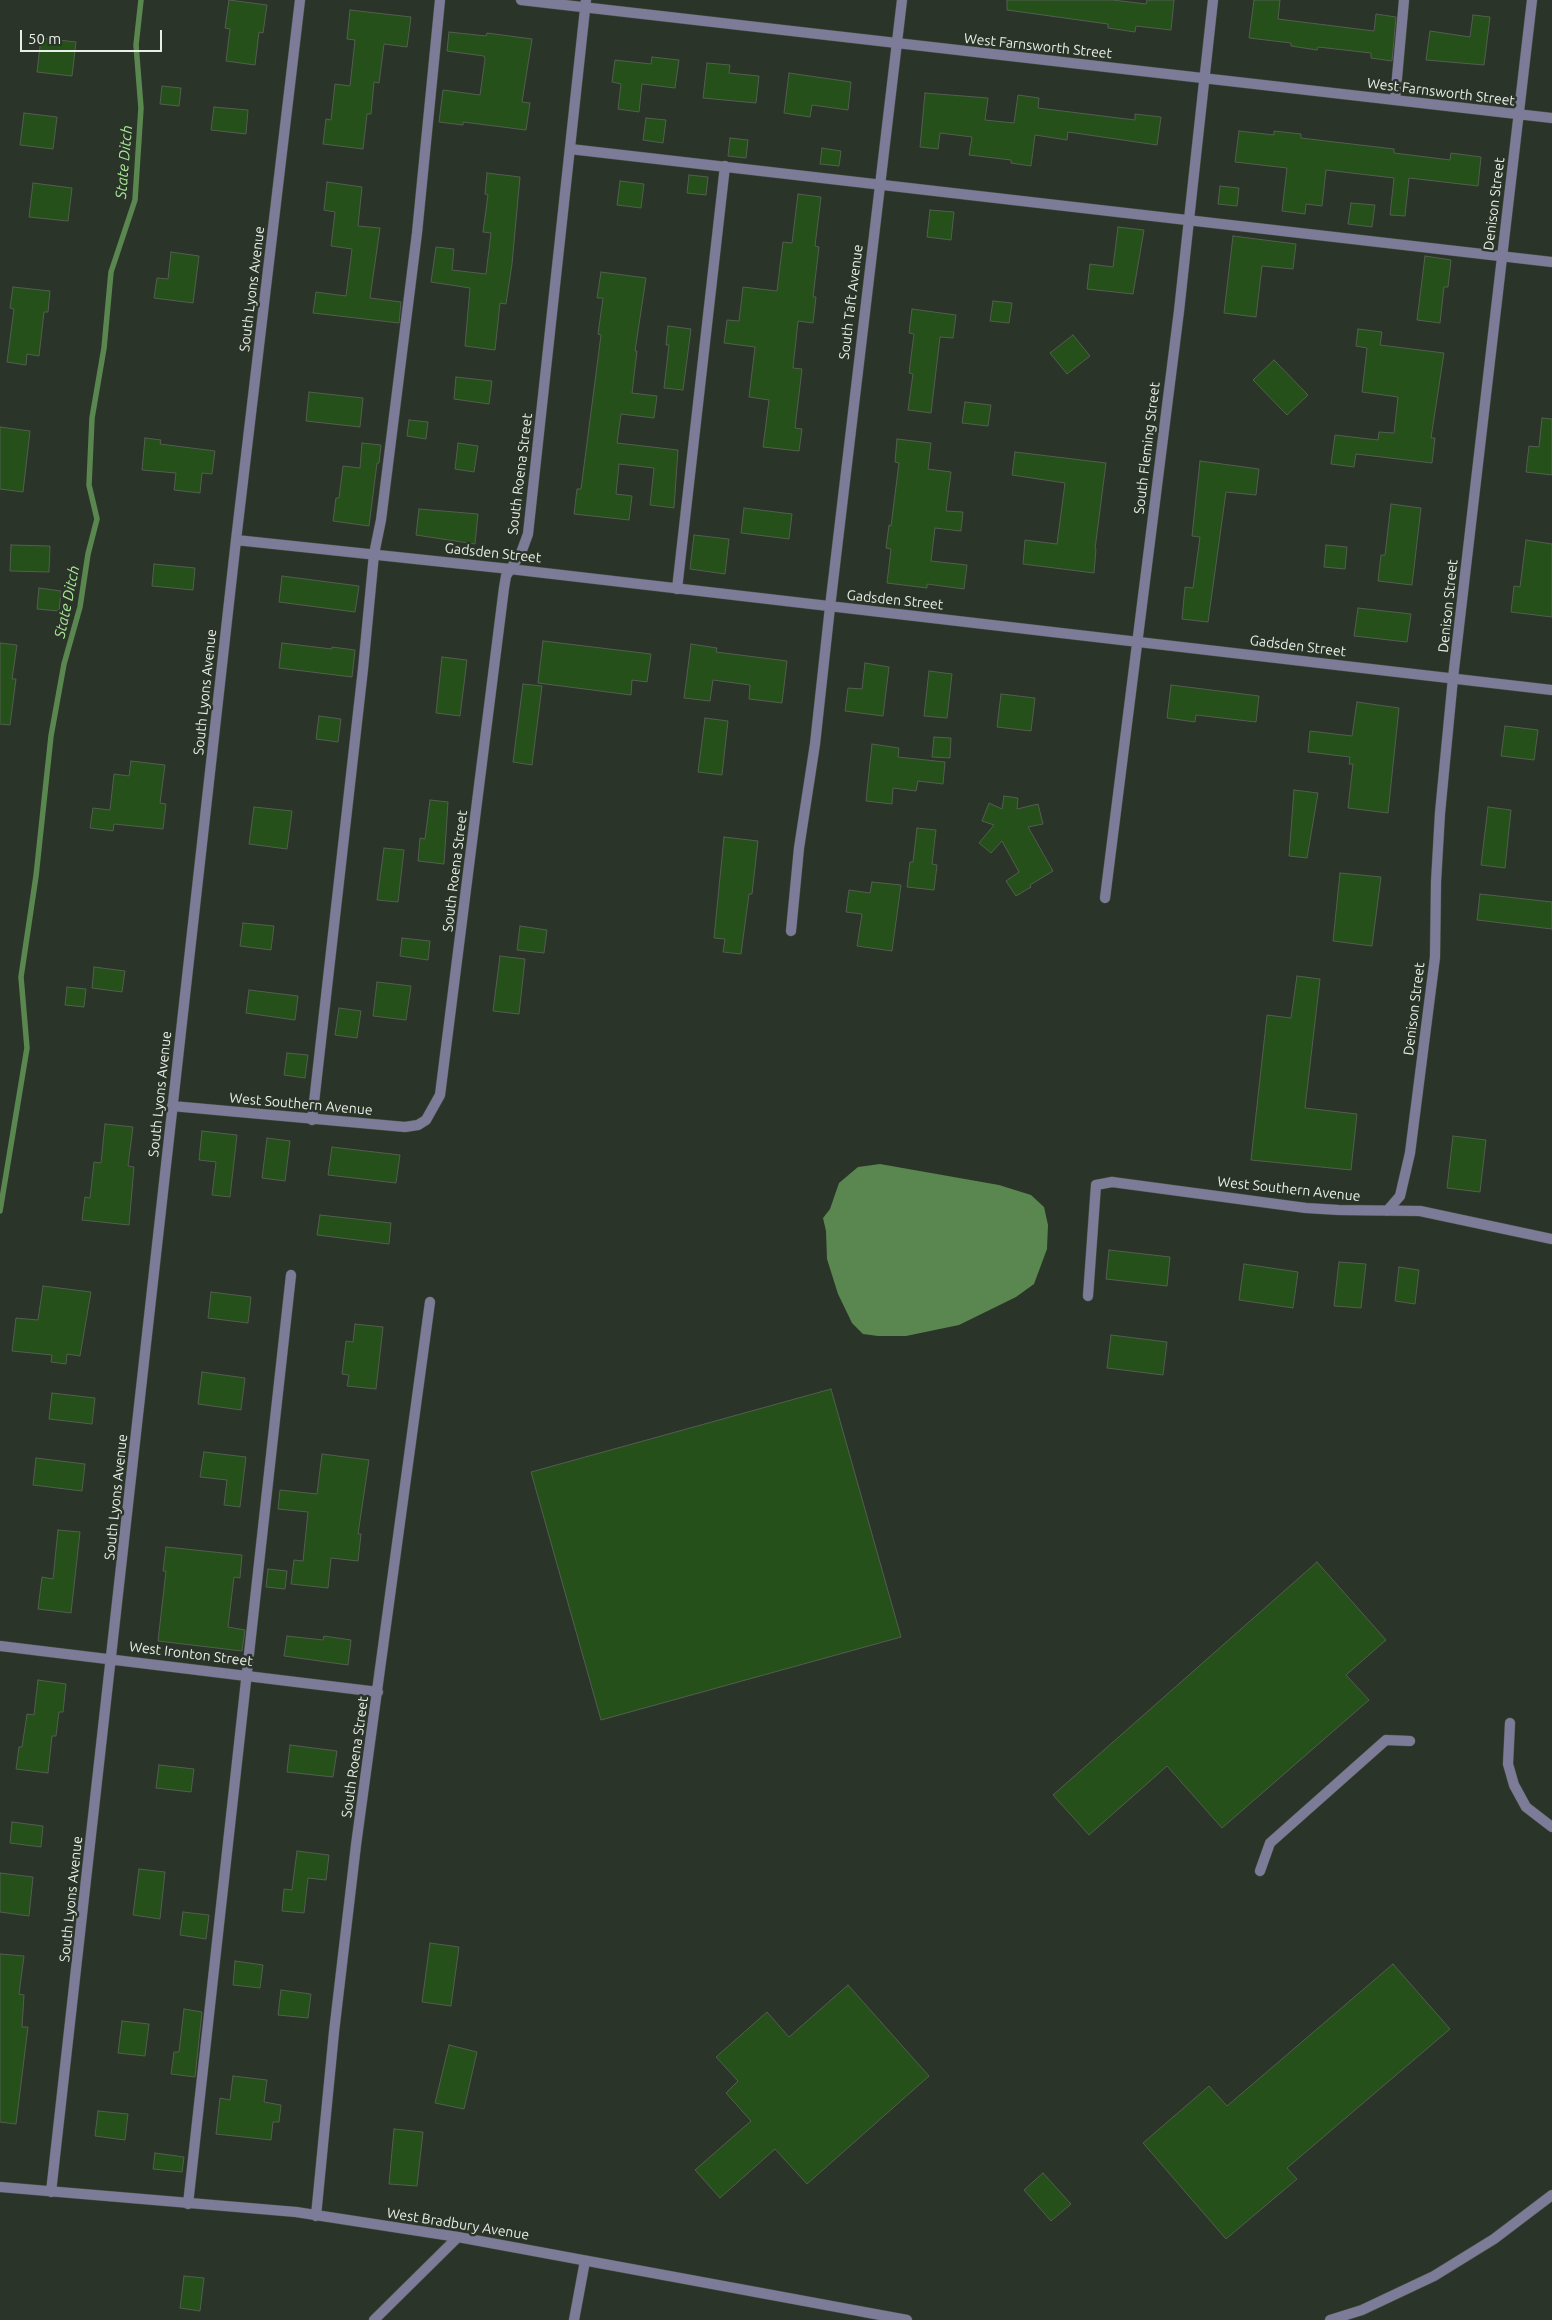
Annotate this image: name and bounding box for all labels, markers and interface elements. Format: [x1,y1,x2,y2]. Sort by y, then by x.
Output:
scale bar [22,20,165,52]
text: 50 m [28,30,61,47]
street label: West Farnsworth Street [963,30,1113,62]
street label: West Farnsworth Street [1366,75,1516,109]
water label: State Ditch [112,124,136,200]
street label: Denison Street [1480,157,1508,251]
street label: South Lyons Avenue [236,225,268,353]
street label: South Taft Avenue [836,243,866,361]
street label: South Fleming Street [1131,381,1163,515]
street label: South Roena Street [504,412,536,536]
street label: Gadsden Street [444,540,542,566]
street label: Denison Street [1435,559,1461,653]
water label: State Ditch [51,564,83,640]
street label: Gadsden Street [846,587,944,613]
street label: South Lyons Avenue [190,628,220,756]
street label: Gadsden Street [1249,632,1347,660]
street label: South Roena Street [439,809,471,933]
street label: Denison Street [1400,962,1428,1056]
street label: South Lyons Avenue [145,1030,175,1158]
street label: West Southern Avenue [229,1089,373,1119]
street label: West Southern Avenue [1217,1173,1361,1205]
street label: South Lyons Avenue [101,1433,131,1561]
street label: West Ironton Street [128,1638,254,1670]
street label: South Roena Street [338,1695,372,1819]
street label: South Lyons Avenue [56,1835,86,1963]
street label: West Bradbury Avenue [386,2204,530,2244]

